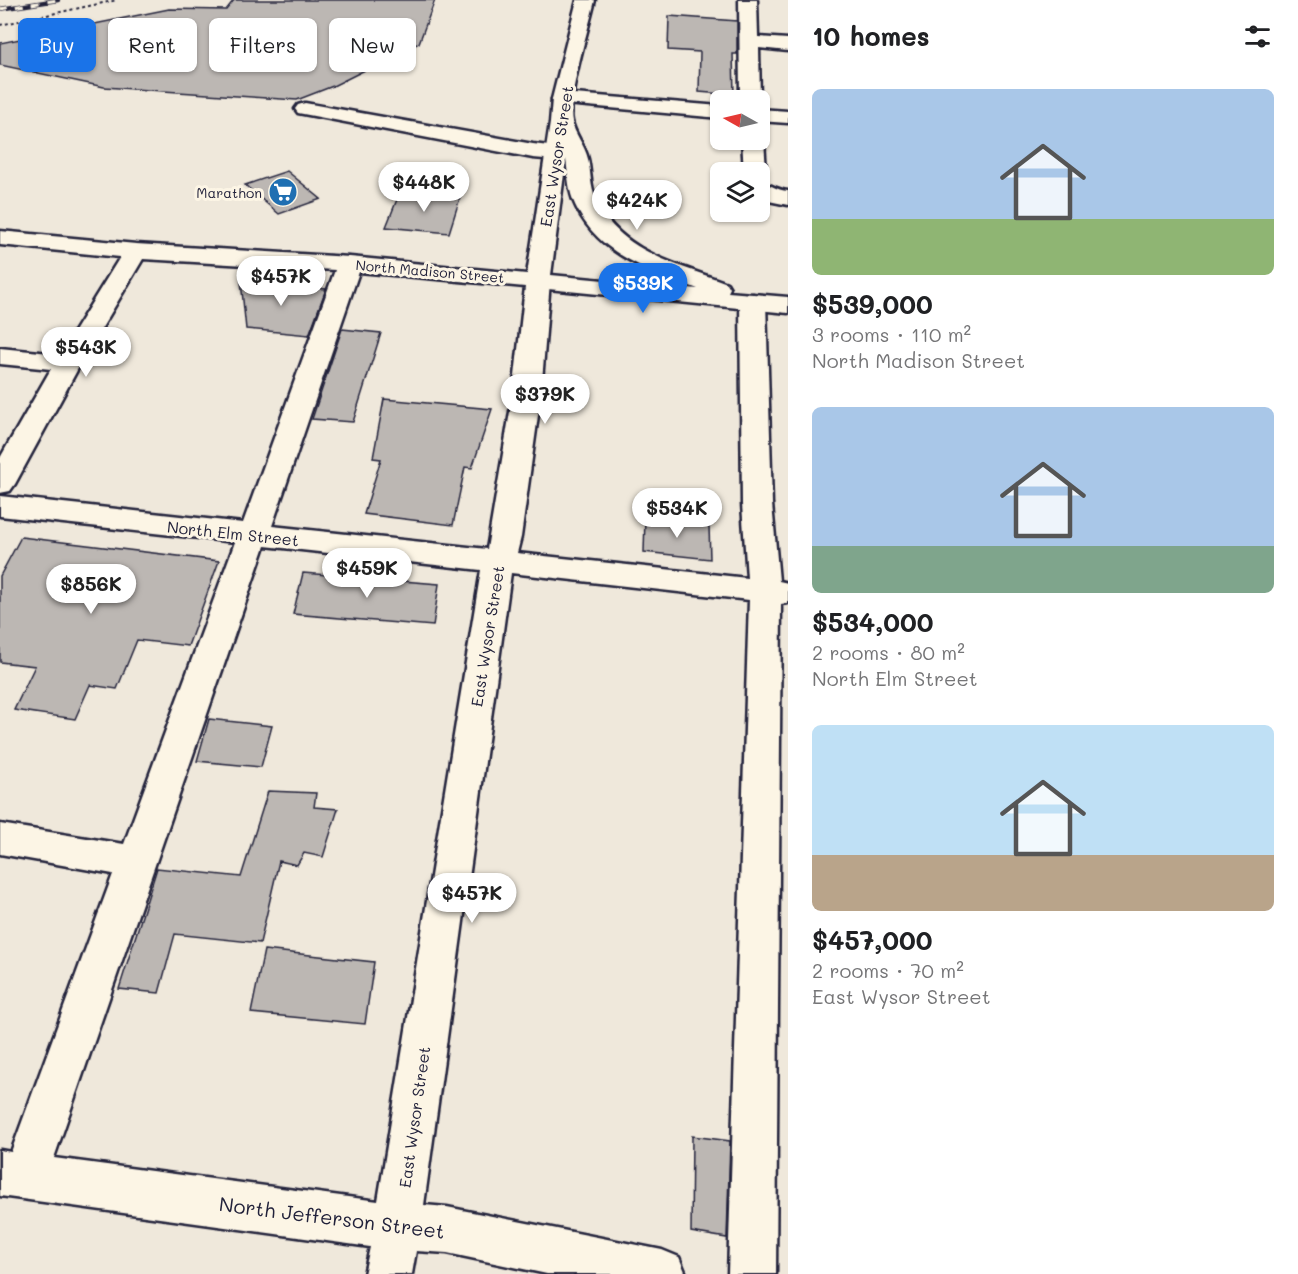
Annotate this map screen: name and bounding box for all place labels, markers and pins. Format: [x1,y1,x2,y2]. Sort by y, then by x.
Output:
pin: $448K [382,162,466,213]
supermarket icon: Marathon [267,176,299,208]
pin: $424K [595,180,679,231]
place label: Marathon [196,183,262,202]
pin: $457K [239,256,323,307]
pin: $539K [601,263,685,314]
pin: $543K [44,327,128,378]
pin: $379K [503,374,587,425]
pin: $534K [635,488,719,539]
pin: $459K [325,548,409,599]
pin: $856K [49,564,133,615]
pin: $457K [430,873,514,924]

